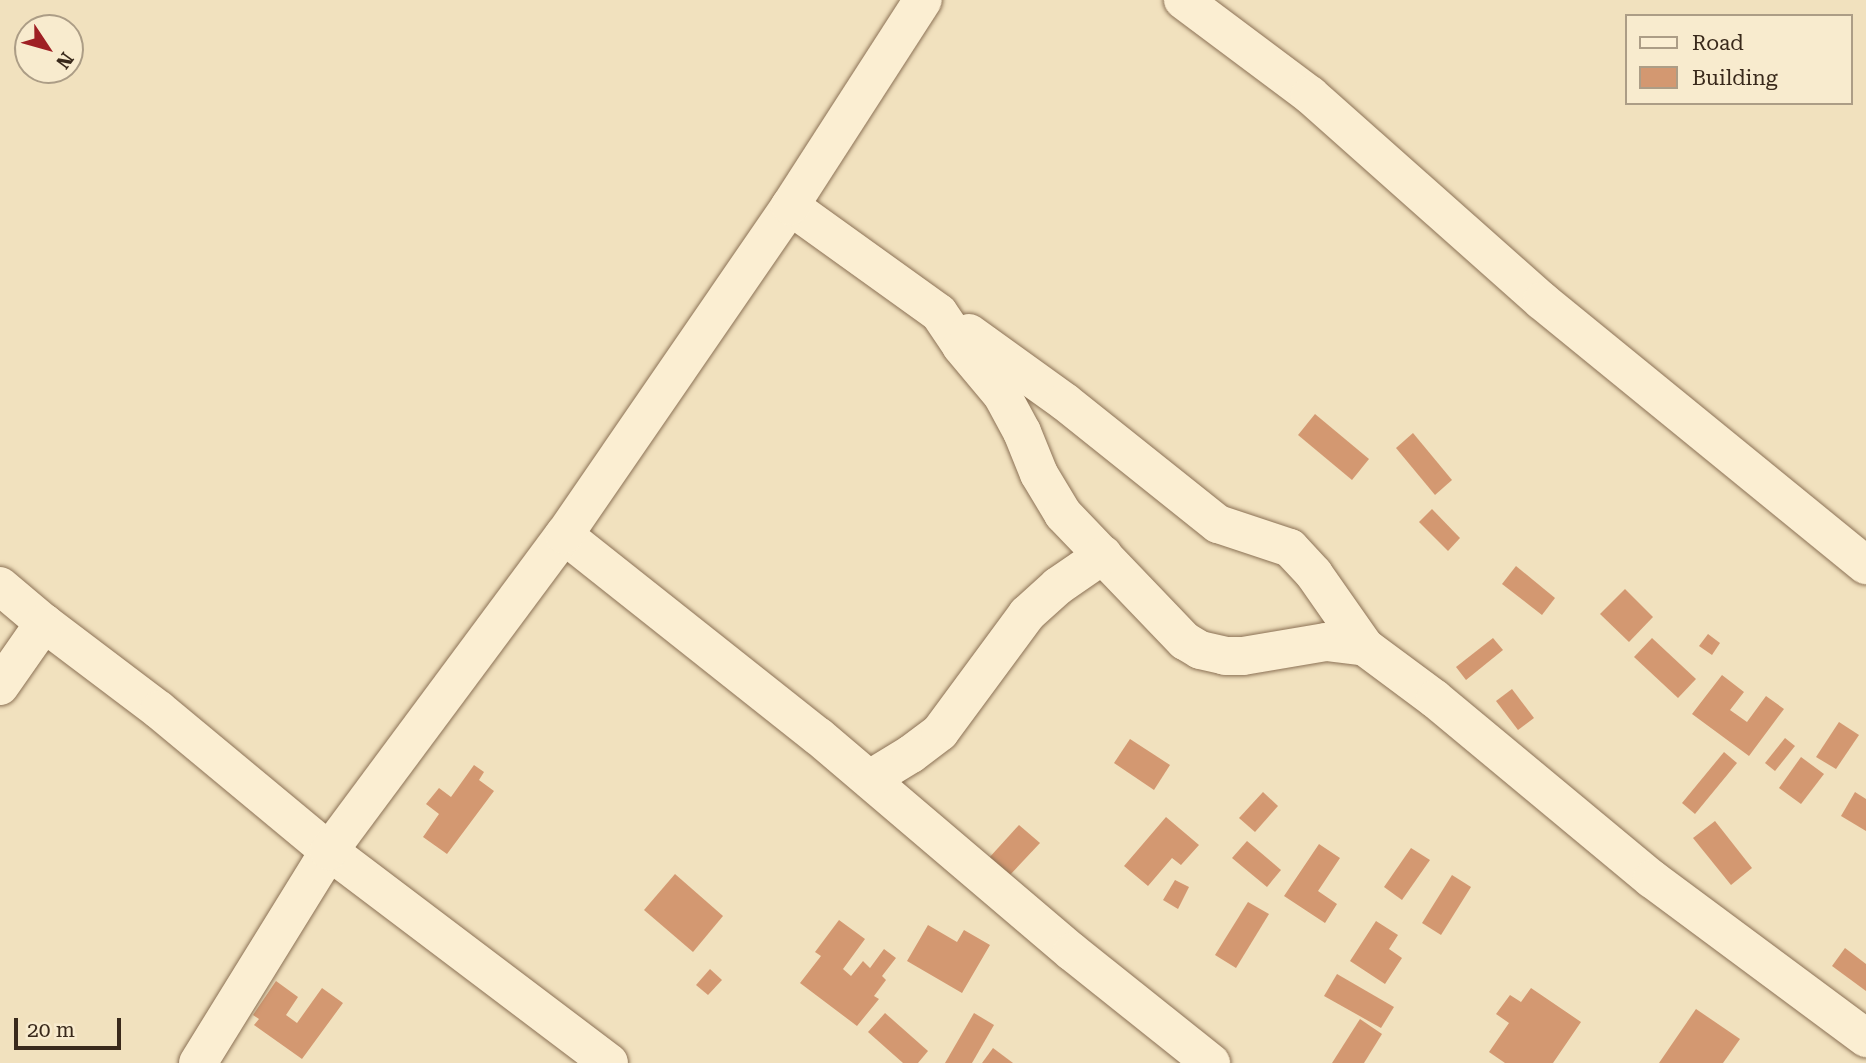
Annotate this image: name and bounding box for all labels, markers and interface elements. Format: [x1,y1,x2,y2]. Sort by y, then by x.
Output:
north arrow [14,14,84,84]
legend [1624,14,1852,105]
text: Road [1692,31,1744,55]
text: N [51,48,78,73]
text: Building [1692,66,1778,90]
scale bar [18,1004,124,1048]
text: 20 m [27,1018,75,1042]

